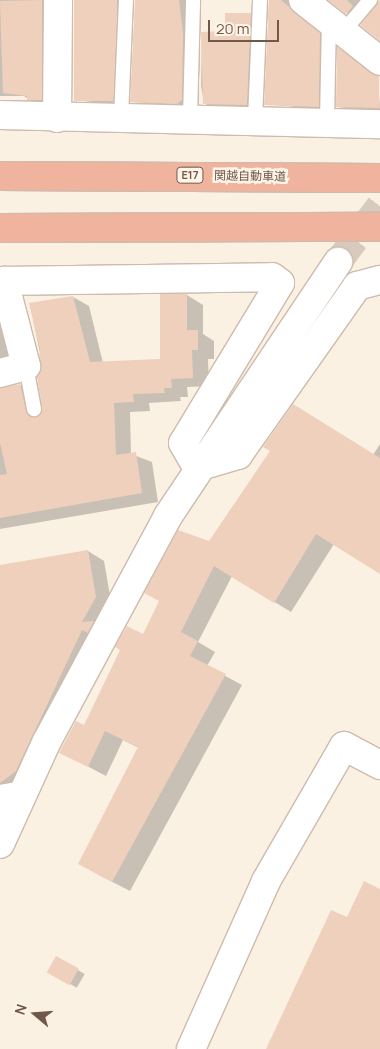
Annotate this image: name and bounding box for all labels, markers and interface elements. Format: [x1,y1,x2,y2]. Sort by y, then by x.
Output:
scale bar [210,10,281,42]
text: 20 m [216,18,249,39]
road number: E17 [176,166,204,184]
street label: 関越自動車道 [214,168,286,184]
north arrow [10,989,60,1039]
text: N [10,1001,31,1017]

